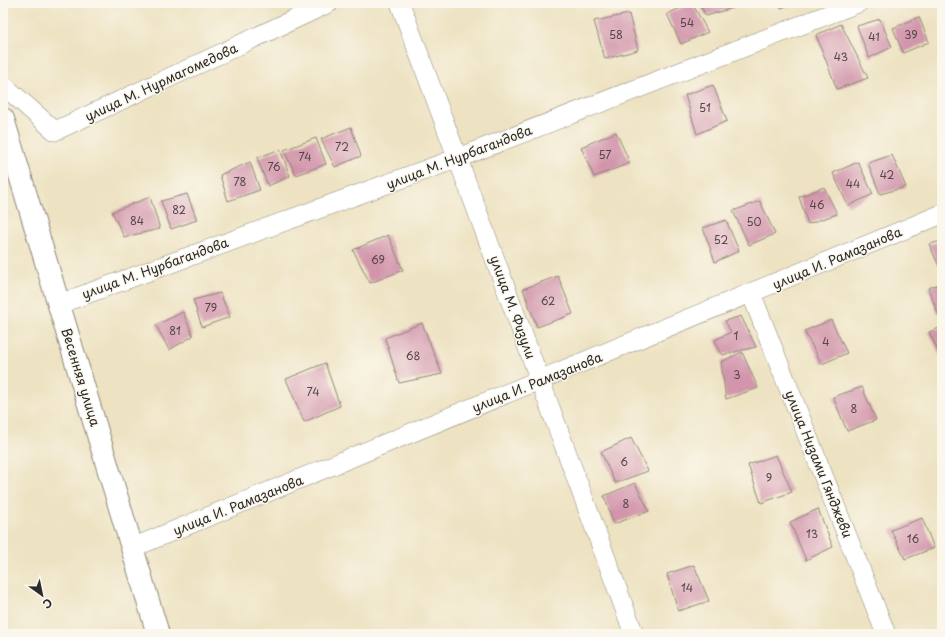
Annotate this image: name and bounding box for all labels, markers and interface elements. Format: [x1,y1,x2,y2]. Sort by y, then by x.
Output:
house number: 54 [680,14,694,31]
house number: 58 [609,26,623,43]
house number: 39 [904,26,918,43]
house number: 41 [868,28,880,45]
street label: улица М. Нурмагомедова [81,37,241,125]
house number: 43 [834,48,848,65]
house number: 51 [699,99,711,116]
street label: улица М. Нурбагандова [383,120,535,193]
house number: 72 [335,138,349,155]
house number: 57 [598,146,612,163]
house number: 74 [298,148,312,165]
house number: 76 [267,158,281,175]
house number: 42 [880,166,895,183]
house number: 78 [234,173,247,190]
house number: 44 [846,175,860,192]
house number: 46 [810,196,825,213]
house number: 82 [172,201,186,218]
house number: 84 [130,212,144,229]
house number: 50 [746,213,762,230]
street label: улица И. Рамазанова [769,221,905,293]
house number: 52 [714,231,728,248]
street label: улица М. Нурбагандова [79,232,232,303]
house number: 69 [371,251,385,268]
street label: улица М. Физули [486,252,541,361]
house number: 62 [541,292,555,309]
house number: 79 [205,299,217,316]
house number: 81 [169,322,181,339]
street label: Весенняя улица [57,325,106,429]
house number: 1 [734,327,739,344]
house number: 4 [822,333,830,350]
street label: улица И. Рамазанова [469,346,606,416]
house number: 68 [406,347,420,364]
house number: 3 [733,366,741,383]
house number: 74 [306,383,320,400]
street label: улица Низами Гянджеви [781,387,858,540]
house number: 8 [851,400,858,417]
house number: 6 [620,453,628,470]
street label: улица И. Рамазанова [170,469,307,539]
house number: 9 [766,469,772,486]
house number: 8 [623,495,630,512]
house number: 13 [806,525,818,542]
house number: 16 [907,530,920,547]
north arrow [22,575,62,615]
house number: 14 [681,579,693,596]
text: С [40,594,56,613]

